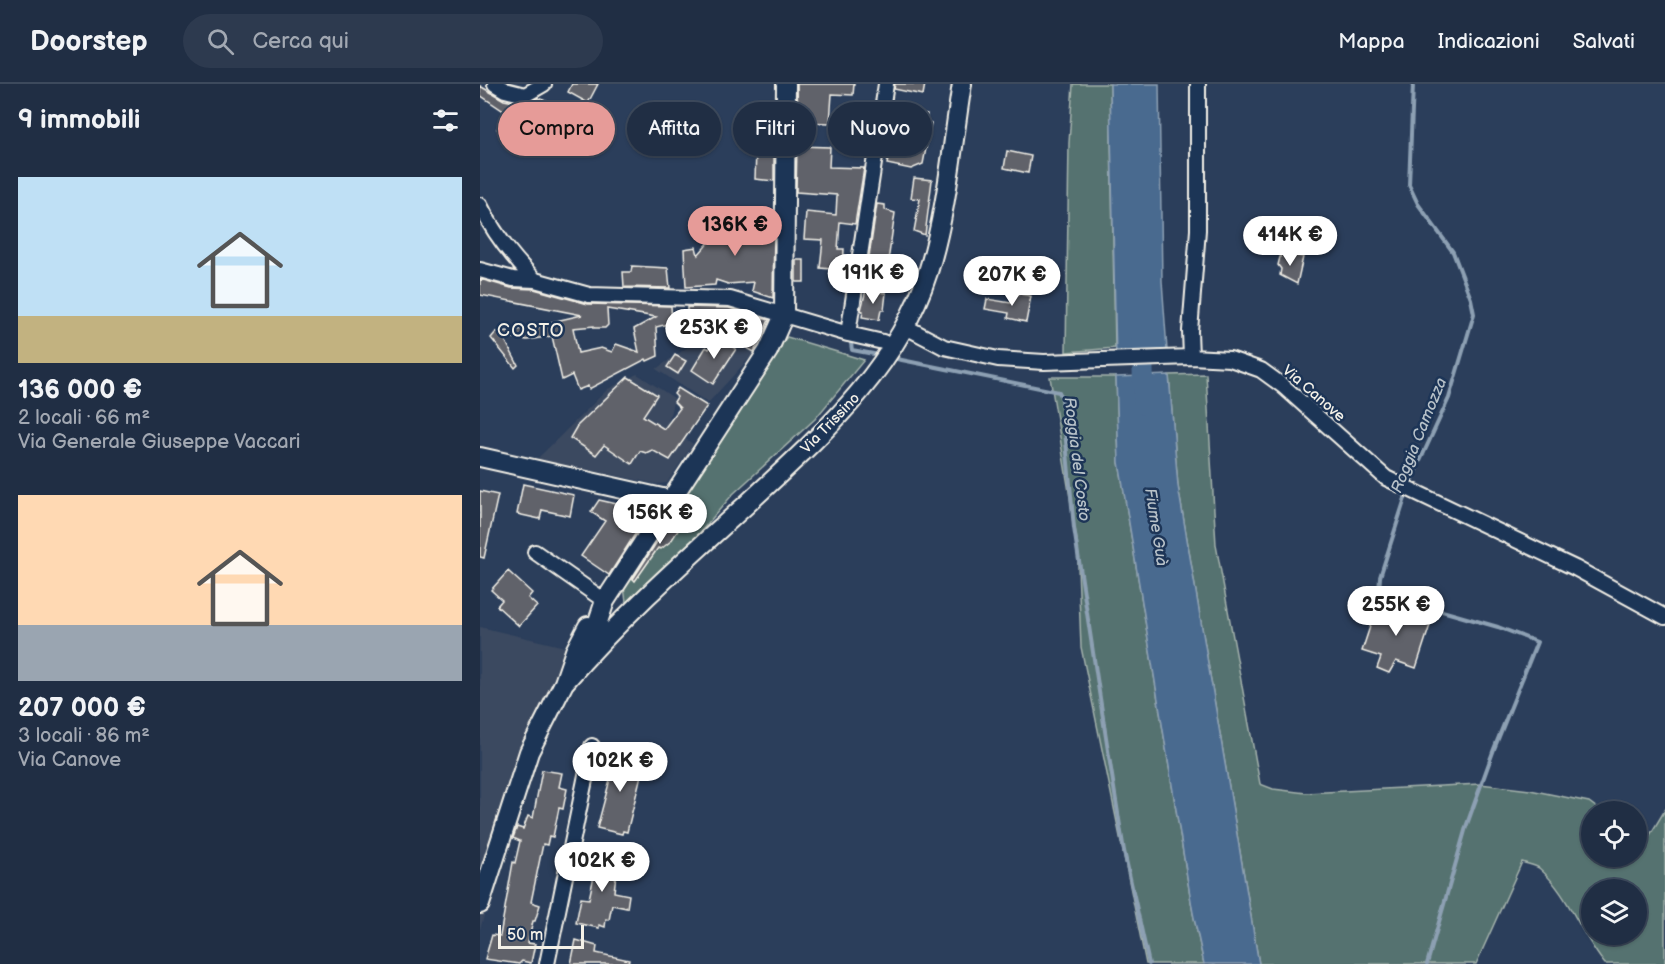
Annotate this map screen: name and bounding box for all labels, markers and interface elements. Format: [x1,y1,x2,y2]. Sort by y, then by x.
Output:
search box [183,14,603,68]
text: Doorstep [30,25,147,58]
icon: search [204,25,237,58]
text: Cerca qui [252,28,349,55]
text: Mappa [1338,29,1405,54]
text: Indicazioni [1438,29,1540,54]
text: Salvati [1573,29,1635,54]
chip: Compra [498,102,615,156]
chip: Affitta [627,102,721,156]
chip: Filtri [733,102,816,156]
chip: Nuovo [828,102,932,156]
icon: filters [429,104,462,137]
text: 9 immobili [18,105,140,136]
pin: 136K € [686,206,784,257]
text: 136K € [702,213,768,237]
icon: home [186,216,294,324]
pin: 414K € [1241,216,1339,267]
text: 414K € [1257,223,1323,247]
pin: 191K € [824,254,922,305]
pin: 207K € [963,256,1061,307]
text: 191K € [842,261,904,285]
text: 207K € [977,263,1047,287]
pin: 253K € [665,309,763,360]
text: 253K € [679,316,749,340]
district label: COSTO [497,320,565,341]
street label: Via Canove [1278,361,1349,426]
text: 136 000 € [18,375,142,406]
water label: Roggia Camozza [1388,375,1451,496]
street label: Via Trissino [797,389,864,458]
water label: Roggia del Costo [1059,396,1094,522]
text: 2 locali · 66 m² [18,406,150,430]
text: Via Generale Giuseppe Vaccari [18,430,301,454]
water label: Fiume Guà [1140,487,1171,568]
pin: 156K € [611,494,709,545]
text: 156K € [627,501,693,525]
icon: home [186,534,294,642]
pin: 255K € [1347,586,1445,637]
text: 255K € [1361,593,1431,617]
text: 207 000 € [18,693,146,724]
text: 3 locali · 86 m² [18,724,150,748]
pin: 102K € [571,742,669,793]
text: Via Canove [18,748,121,772]
text: 102K € [587,749,653,773]
map controls [1581,801,1647,945]
button: locate [1581,801,1647,867]
pin: 102K € [553,842,651,893]
text: 102K € [569,849,635,873]
button: layers [1581,879,1647,945]
scale bar [498,922,584,950]
text: 50 m [507,926,543,945]

